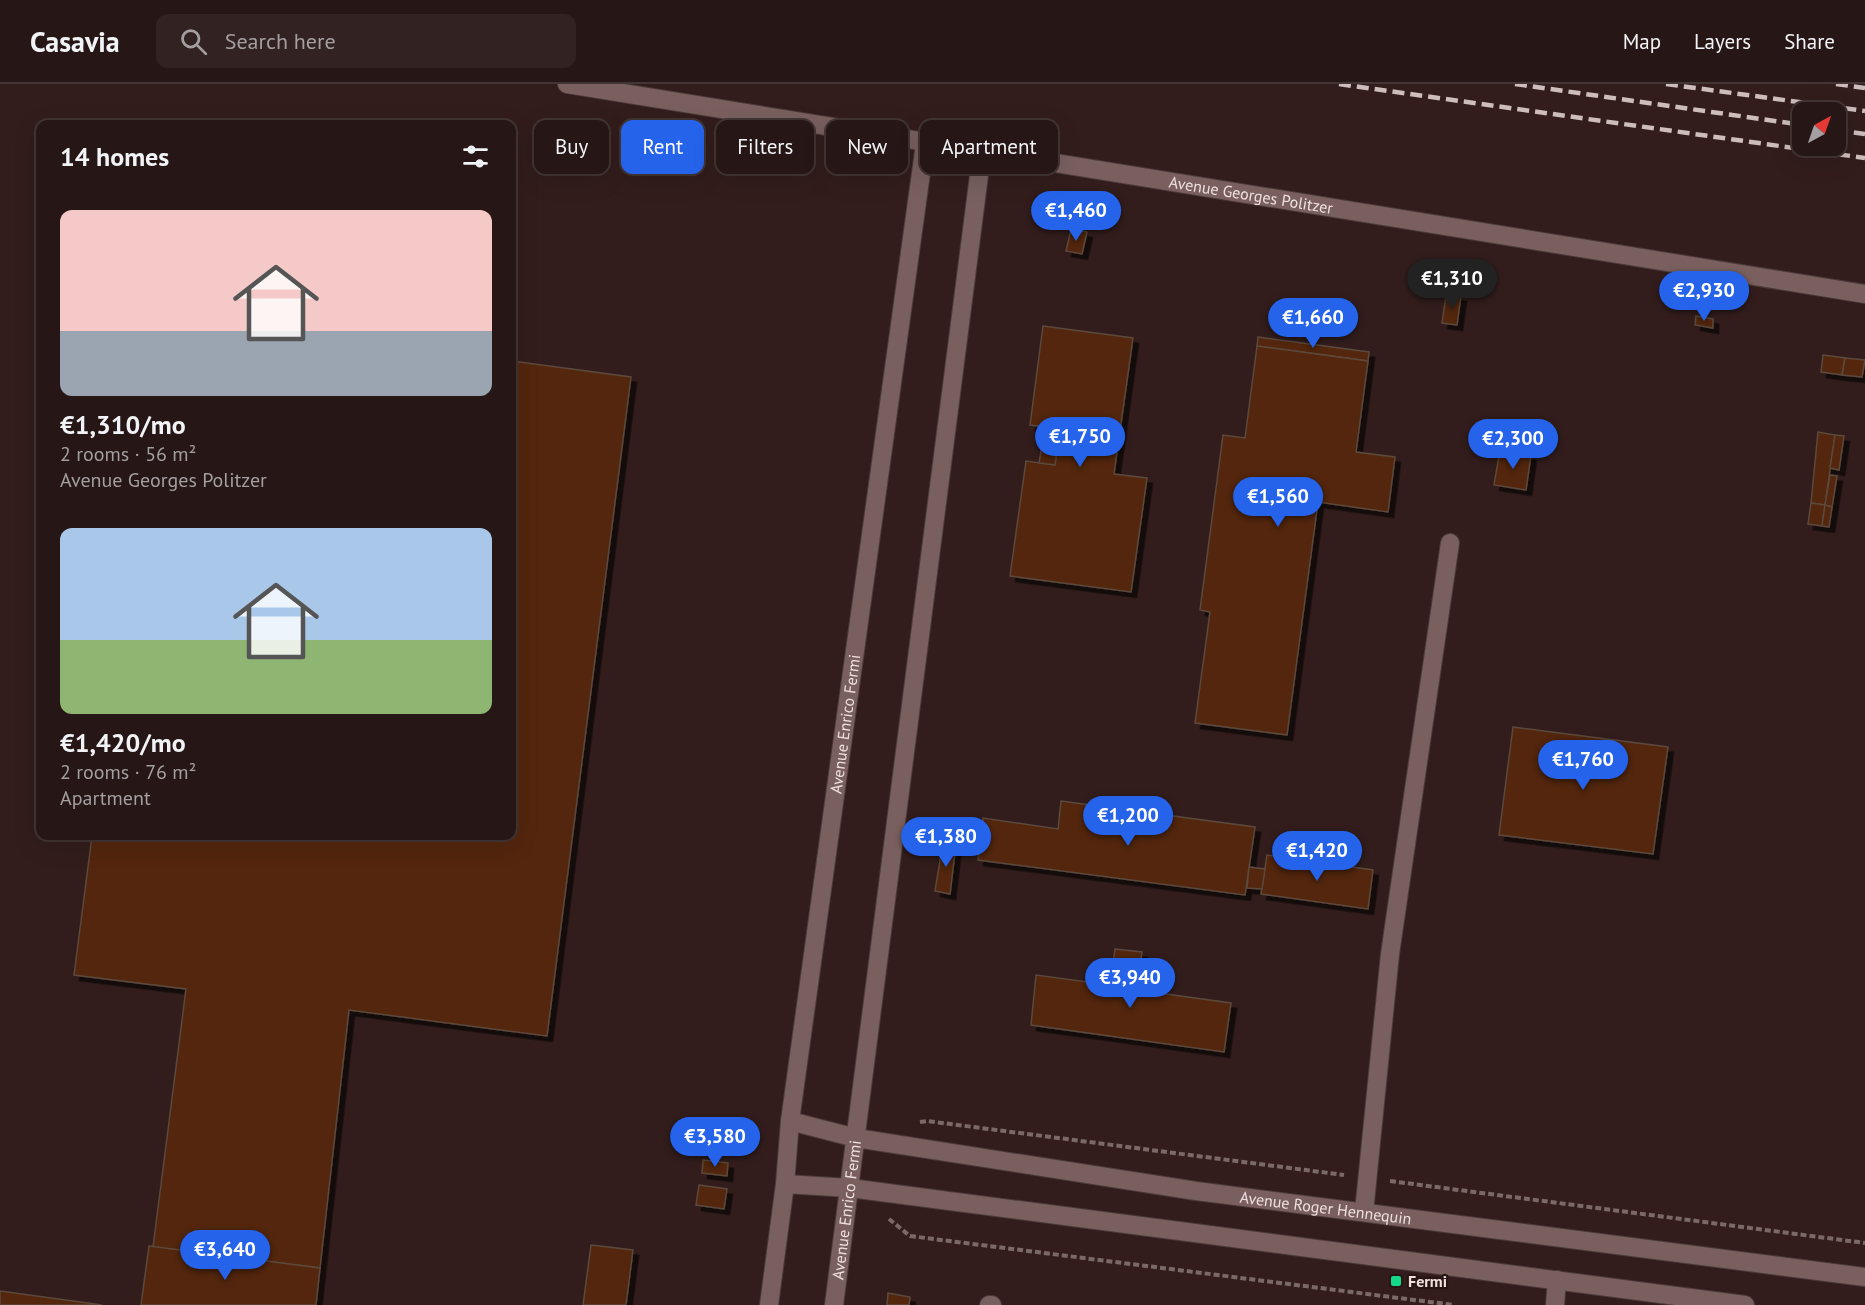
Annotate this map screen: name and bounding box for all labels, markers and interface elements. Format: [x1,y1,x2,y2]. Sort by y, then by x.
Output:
search box [156,14,576,68]
text: Casavia [30,23,120,60]
icon: search [177,25,210,58]
text: Search here [225,27,336,55]
text: Map [1623,28,1661,55]
text: Layers [1694,28,1751,55]
text: Share [1784,28,1835,55]
north arrow [1792,102,1846,156]
map controls [1792,102,1846,156]
chip: Buy [534,120,609,174]
chip: Rent [621,120,704,174]
chip: Filters [716,120,814,174]
chip: New [826,120,908,174]
chip: Apartment [920,120,1058,174]
text: 14 homes [60,140,169,173]
icon: filters [459,140,492,173]
street label: Avenue Georges Politzer [1168,172,1335,218]
pin: €1,460 [1027,191,1125,242]
text: €1,460 [1045,197,1107,223]
icon: home [222,249,330,357]
pin: €1,310 [1403,259,1501,310]
text: €1,310 [1421,265,1483,291]
pin: €2,930 [1655,271,1753,322]
text: €2,930 [1673,277,1735,303]
pin: €1,660 [1264,298,1362,349]
text: €1,660 [1282,304,1344,330]
text: €1,310/mo [60,408,186,441]
pin: €1,750 [1031,417,1129,468]
pin: €2,300 [1464,419,1562,470]
text: €1,750 [1049,423,1111,449]
text: €2,300 [1482,425,1544,451]
text: 2 rooms · 56 m² [60,441,196,467]
text: Avenue Georges Politzer [60,467,267,493]
pin: €1,560 [1229,477,1327,528]
text: €1,560 [1247,483,1309,509]
icon: home [222,567,330,675]
street label: Avenue Enrico Fermi [825,653,864,795]
text: €1,420/mo [60,726,186,759]
pin: €1,760 [1534,740,1632,791]
text: €1,760 [1552,746,1614,772]
text: 2 rooms · 76 m² [60,759,196,785]
text: Apartment [60,785,151,811]
pin: €1,200 [1079,796,1177,847]
text: €1,200 [1097,802,1159,828]
pin: €1,380 [897,817,995,868]
text: €1,380 [915,823,977,849]
pin: €1,420 [1268,831,1366,882]
text: €1,420 [1286,837,1348,863]
pin: €3,940 [1081,958,1179,1009]
text: €3,940 [1099,964,1161,990]
pin: €3,580 [666,1117,764,1168]
text: €3,580 [684,1123,746,1149]
street label: Avenue Enrico Fermi [827,1139,865,1281]
street label: Avenue Roger Hennequin [1239,1187,1413,1229]
pin: €3,640 [176,1230,274,1281]
text: €3,640 [194,1236,256,1262]
place label: Fermi [1408,1271,1447,1291]
marker: Fermi [1389,1274,1403,1288]

